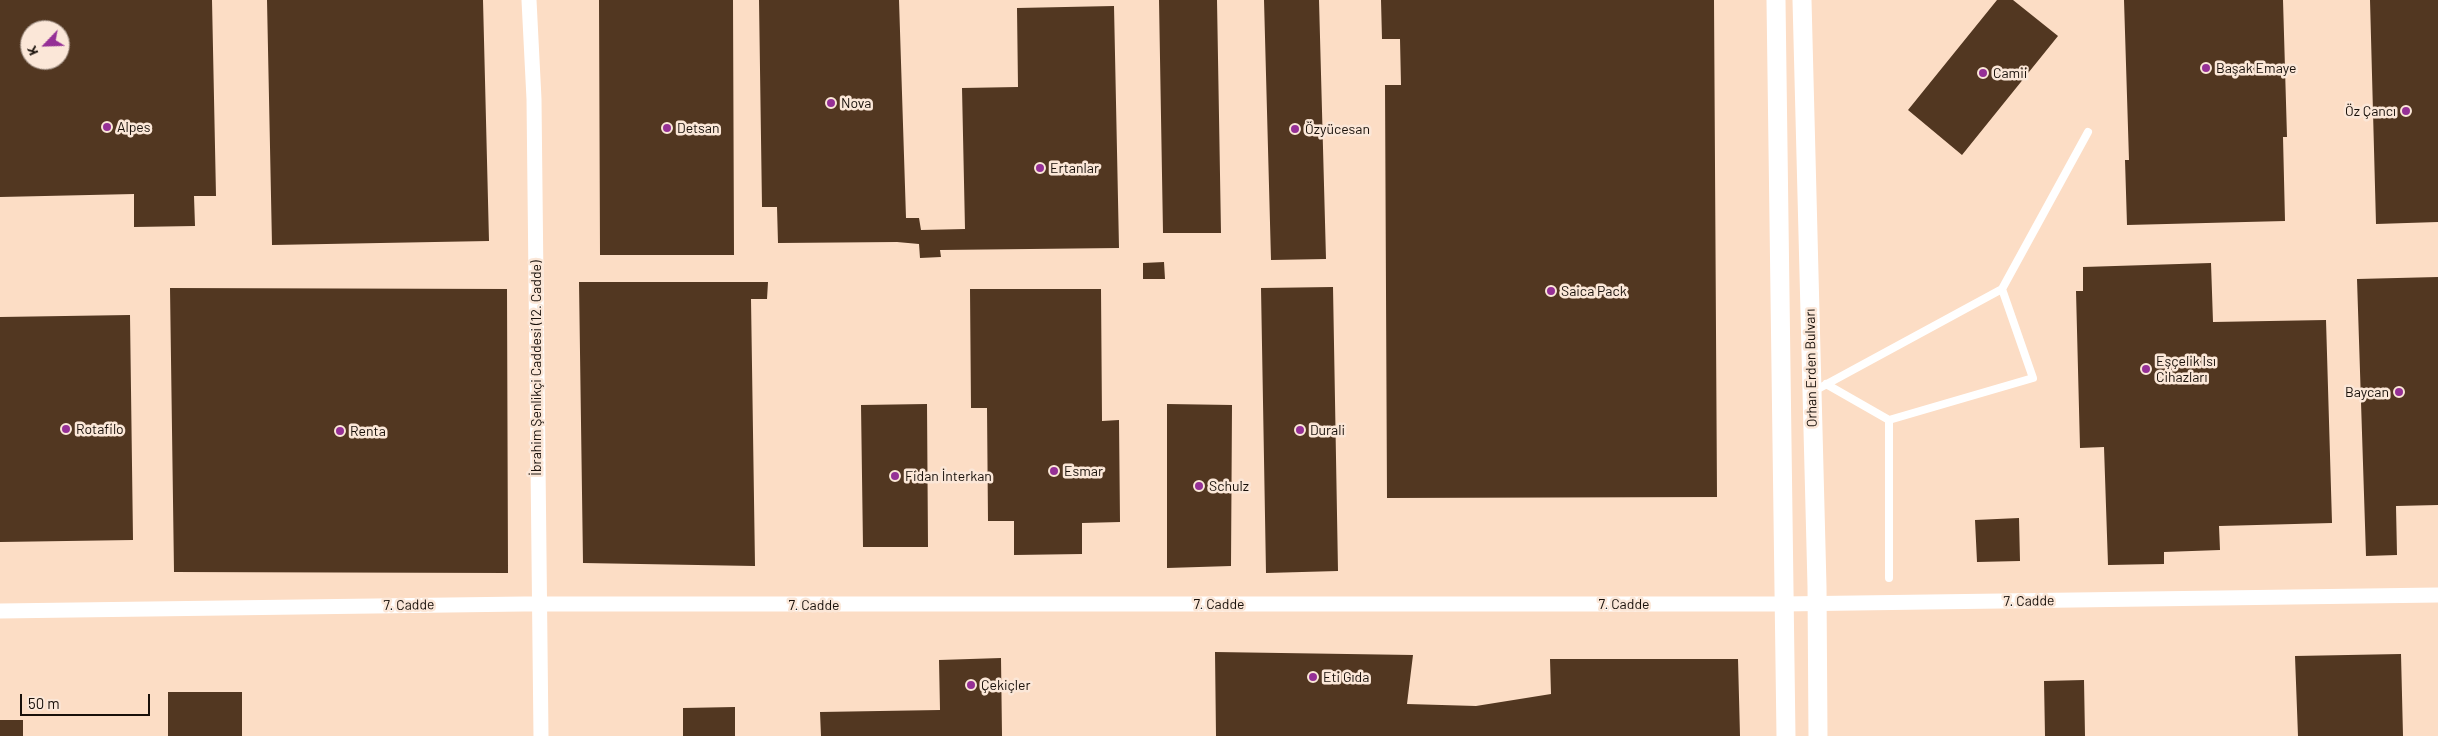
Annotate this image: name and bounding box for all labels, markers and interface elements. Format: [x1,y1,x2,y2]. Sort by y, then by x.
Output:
north arrow [20,20,70,70]
text: K [22,43,41,58]
place label: Başak Emaye [2216,60,2296,76]
marker: Başak Emaye [2200,62,2212,74]
place label: Camii [1993,65,2027,81]
marker: Camii [1977,67,1989,79]
place label: Nova [841,95,871,111]
marker: Nova [825,97,837,109]
place label: Öz Çancı [2345,103,2396,119]
marker: Öz Çancı [2400,105,2412,117]
place label: Alpes [117,119,150,135]
place label: Detsan [677,120,720,136]
marker: Alpes [101,121,113,133]
place label: Özyücesan [1305,121,1370,137]
marker: Detsan [661,122,673,134]
marker: Özyücesan [1289,123,1301,135]
place label: Ertanlar [1050,160,1099,176]
marker: Ertanlar [1034,162,1046,174]
street label: İbrahim Şenlikçi Caddesi (12. Cadde) [528,260,544,476]
place label: Saica Pack [1561,283,1627,299]
marker: Saica Pack [1545,285,1557,297]
street label: Orhan Erden Bulvarı [1802,308,1820,428]
place label: Eşçelik Isı Cihazları [2156,353,2216,386]
marker: Eşçelik Isı Cihazları [2140,363,2152,375]
place label: Baycan [2345,384,2389,400]
marker: Baycan [2393,386,2405,398]
place label: Rotafilo [76,421,124,437]
place label: Durali [1310,422,1345,438]
marker: Rotafilo [60,423,72,435]
place label: Renta [350,423,386,439]
marker: Durali [1294,424,1306,436]
marker: Renta [334,425,346,437]
place label: Esmar [1064,463,1103,479]
marker: Esmar [1048,465,1060,477]
place label: Fidan İnterkan [905,468,992,484]
marker: Fidan İnterkan [889,470,901,482]
place label: Schulz [1209,478,1249,494]
marker: Schulz [1193,480,1205,492]
street label: 7. Cadde [2003,592,2055,610]
street label: 7. Cadde [383,596,435,614]
street label: 7. Cadde [1194,596,1244,612]
street label: 7. Cadde [1599,596,1649,612]
street label: 7. Cadde [789,597,839,613]
place label: Eti Gıda [1323,669,1369,685]
marker: Eti Gıda [1307,671,1319,683]
place label: Çekiçler [981,677,1031,693]
marker: Çekiçler [965,679,977,691]
scale bar [22,684,152,716]
text: 50 m [28,694,60,712]

